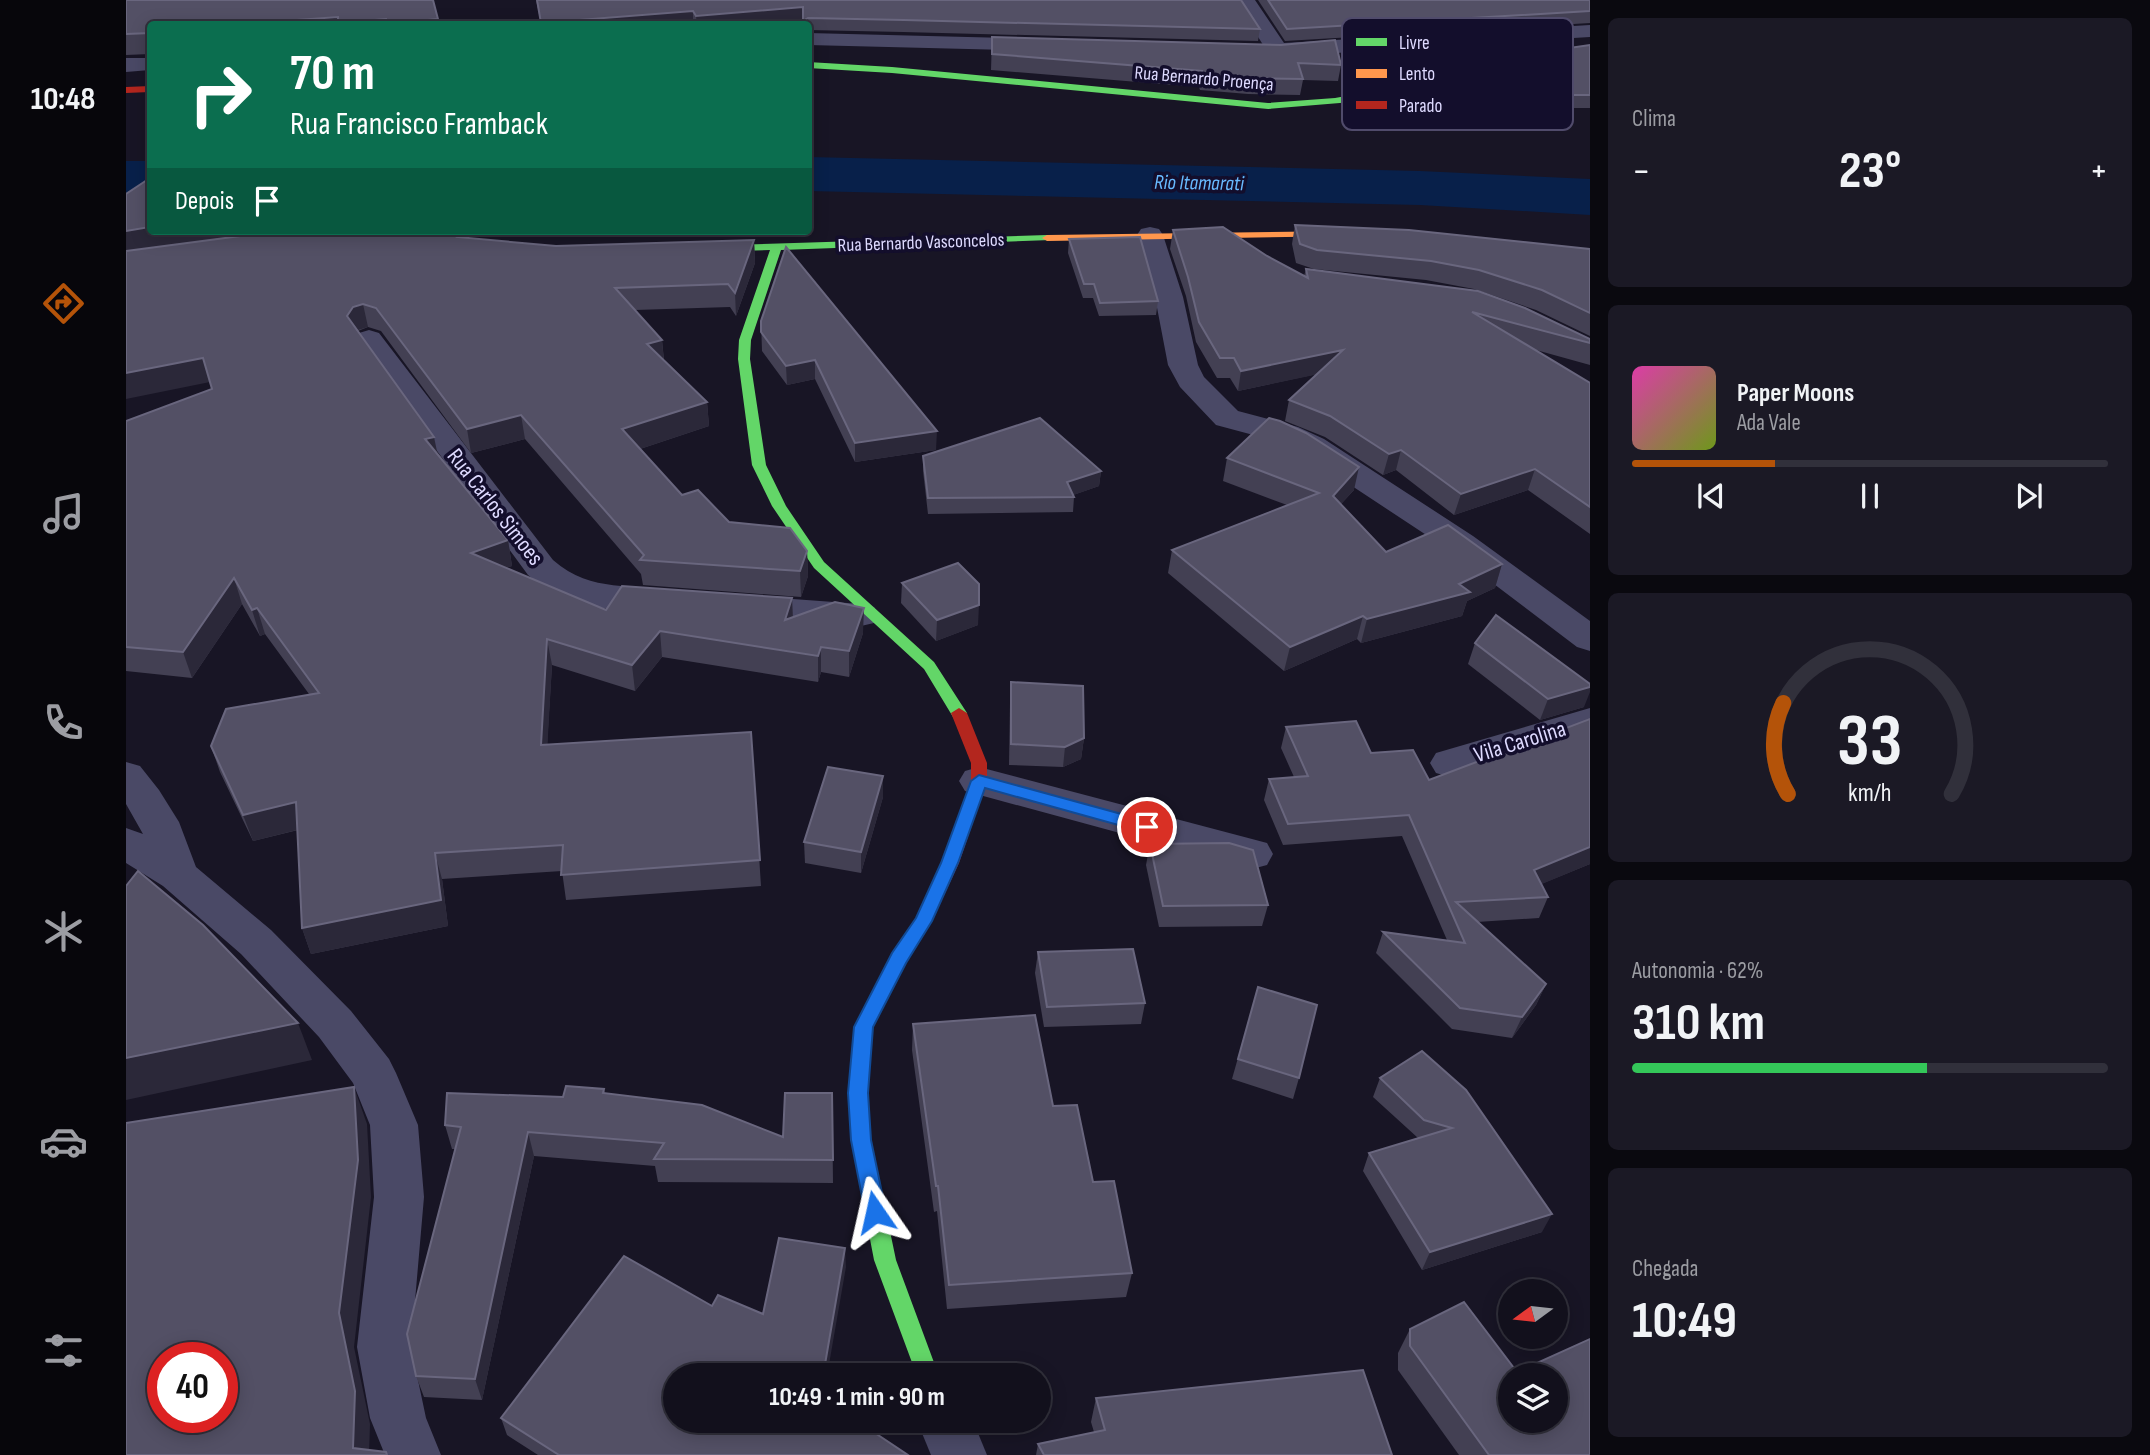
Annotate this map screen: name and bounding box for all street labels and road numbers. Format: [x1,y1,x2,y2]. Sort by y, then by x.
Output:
street label: Rua Bernardo Proença [1133,61,1275,97]
street label: Rua Bernardo Vasconcelos [837,229,1005,257]
street label: Rua Carlos Simoes [441,443,549,571]
street label: Vila Carolina [1471,715,1569,769]

